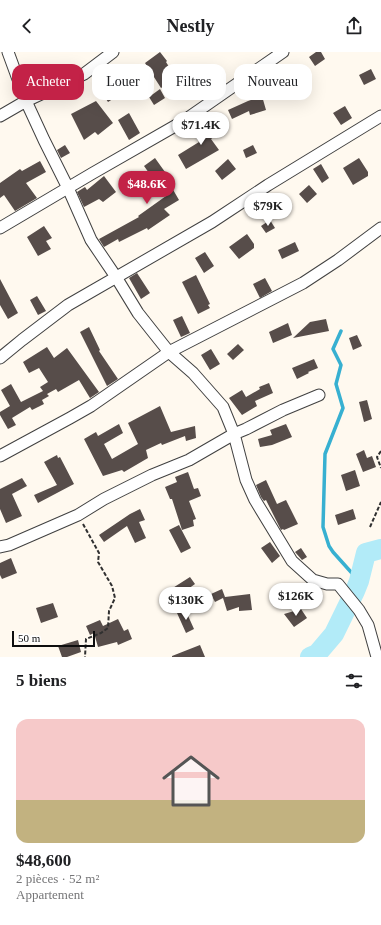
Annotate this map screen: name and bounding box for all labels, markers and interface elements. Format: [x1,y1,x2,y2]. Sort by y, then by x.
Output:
icon: back [16,15,38,37]
icon: share [343,15,365,37]
text: Nestly [167,16,215,36]
chip: Acheter [12,64,84,100]
chip: Louer [92,64,154,100]
chip: Filtres [162,64,226,100]
chip: Nouveau [234,64,312,100]
pin: $71.4K [168,112,234,146]
text: $71.4K [181,117,221,132]
pin: $48.6K [114,171,180,205]
text: $48.6K [127,176,167,191]
pin: $79K [244,193,292,227]
text: $79K [253,198,283,213]
pin: $126K [268,583,324,617]
pin: $130K [158,587,214,621]
text: $126K [278,588,314,603]
text: $130K [168,592,204,607]
scale bar [12,629,95,648]
text: 50 m [18,632,40,644]
icon: filters [343,670,365,692]
text: 5 biens [16,671,67,690]
icon: home [155,745,227,817]
text: $48,600 [16,851,71,870]
text: 2 pièces · 52 m² [16,871,99,886]
text: Appartement [16,887,84,902]

